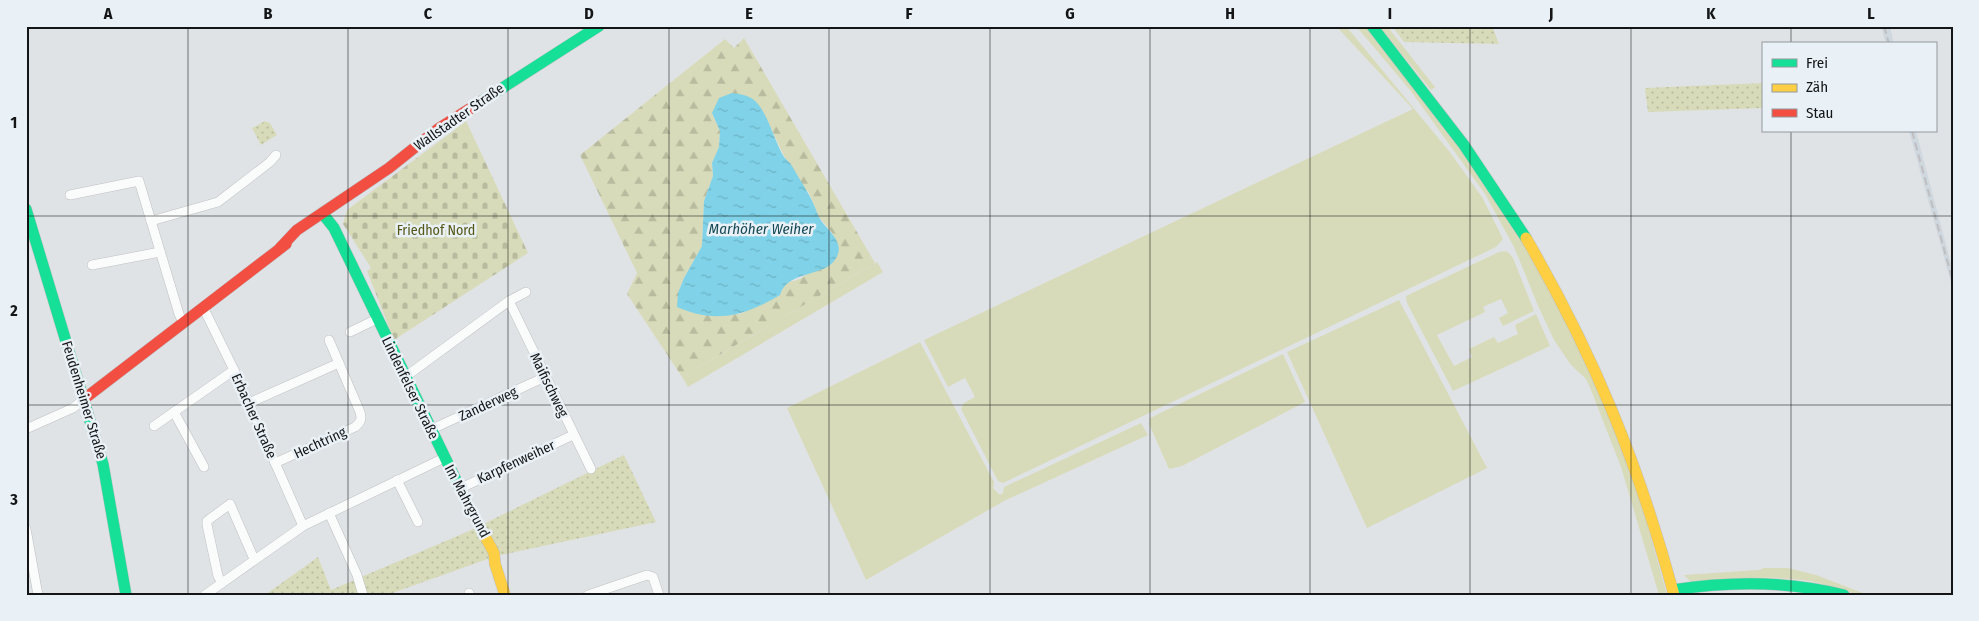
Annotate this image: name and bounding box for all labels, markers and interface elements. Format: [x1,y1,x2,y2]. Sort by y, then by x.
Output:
text: A [103,4,113,23]
text: B [264,4,273,23]
text: C [424,4,433,23]
text: D [584,4,594,23]
text: E [745,4,753,23]
text: F [905,4,913,23]
text: G [1065,4,1075,23]
text: H [1225,4,1235,23]
text: I [1388,4,1392,23]
text: J [1548,4,1553,23]
text: K [1706,4,1716,23]
text: L [1867,4,1875,23]
legend [1762,42,1936,132]
text: Frei [1806,54,1828,72]
text: Zäh [1806,78,1828,96]
street label: Wallstadter Straße [411,80,507,154]
text: Stau [1806,104,1833,122]
text: 1 [11,113,17,132]
water label: Marhöher Weiher [709,220,814,238]
park label: Friedhof Nord [397,222,475,239]
text: 2 [9,301,18,320]
street label: Lindenfelser Straße [378,334,442,442]
street label: Feudenheimer Straße [58,339,110,461]
street label: Maifischweg [526,350,572,420]
street label: Erbacher Straße [228,371,280,461]
street label: Zanderweg [456,383,520,425]
street label: Hechtring [291,423,349,462]
street label: Karpfenweiher [474,437,558,487]
street label: Im Mahrgrund [441,462,493,540]
text: 3 [9,490,18,509]

